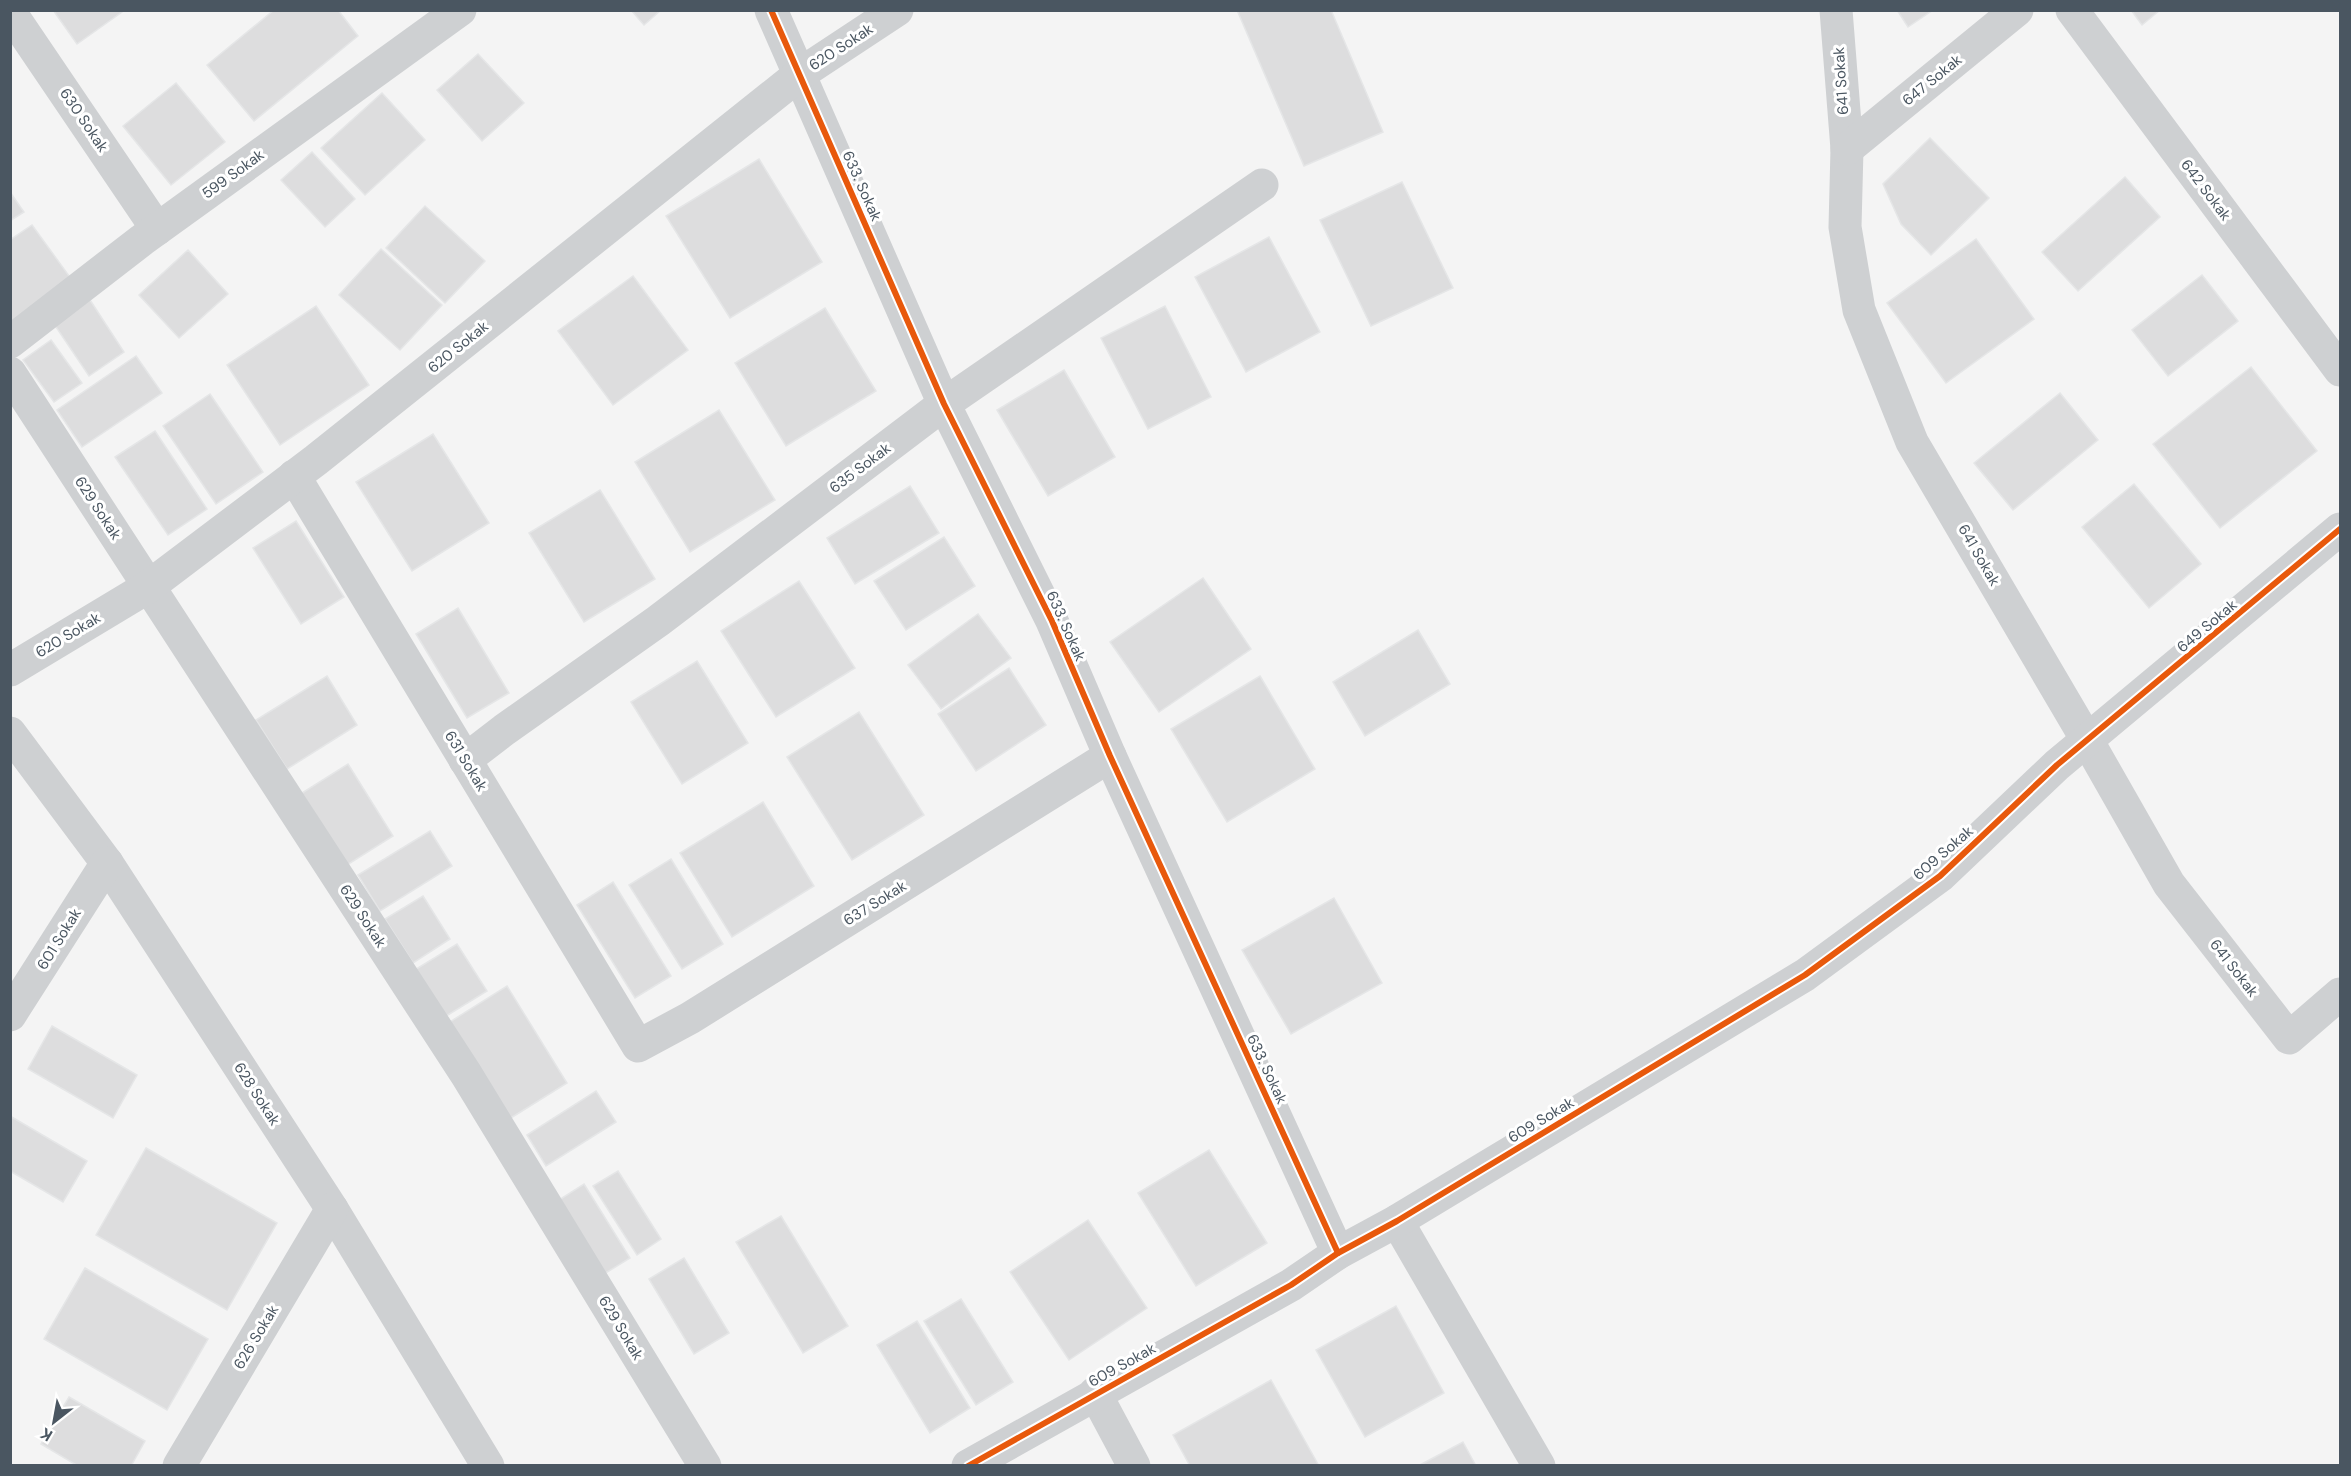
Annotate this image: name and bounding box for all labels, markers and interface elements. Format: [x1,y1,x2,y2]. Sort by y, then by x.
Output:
street label: 620 Sokak [805,19,877,75]
street label: 641 Sokak [1829,46,1853,116]
street label: 647 Sokak [1898,50,1966,110]
street label: 630 Sokak [55,84,113,156]
street label: 599 Sokak [198,144,268,203]
street label: 633. Sokak [838,148,887,225]
street label: 642 Sokak [2176,155,2236,225]
street label: 620 Sokak [423,316,493,378]
street label: 635 Sokak [825,438,895,498]
street label: 629 Sokak [70,472,126,544]
street label: 641 Sokak [1953,521,2005,590]
street label: 633. Sokak [1042,588,1091,665]
street label: 649 Sokak [2173,595,2242,657]
street label: 620 Sokak [32,608,105,662]
street label: 631 Sokak [440,727,492,795]
street label: 609 Sokak [1909,821,1978,885]
street label: 637 Sokak [840,876,911,930]
street label: 629 Sokak [335,880,391,952]
street label: 601 Sokak [32,904,86,974]
street label: 641 Sokak [2205,935,2263,1001]
street label: 633. Sokak [1242,1031,1292,1108]
street label: 628 Sokak [229,1059,285,1130]
street label: 609 Sokak [1504,1092,1578,1148]
street label: 629 Sokak [594,1292,648,1364]
street label: 626 Sokak [229,1301,283,1373]
street label: 609 Sokak [1085,1338,1160,1392]
north arrow [24,1392,84,1452]
text: K [36,1422,56,1446]

